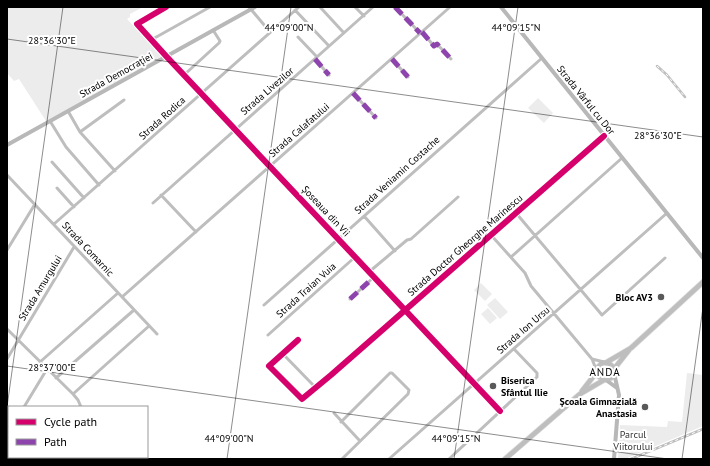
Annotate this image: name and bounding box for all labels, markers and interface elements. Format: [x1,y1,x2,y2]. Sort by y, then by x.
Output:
text: 44°09'00"N [264,21,314,34]
text: 44°09'15"N [491,21,541,34]
text: 28°36'30"E [28,34,76,47]
street label: Strada Democrației [77,49,155,101]
street label: Strada Vârful cu Dor [554,63,618,138]
street label: Strada Livezilor [238,64,297,118]
street label: Strada Rodica [136,94,188,142]
street label: Strada Calafatului [266,100,332,160]
text: 28°36'30"E [634,129,682,142]
street label: Strada Veniamin Costache [352,133,442,217]
street label: Șoseaua din Vii [299,183,353,239]
street label: Strada Doctor Gheorghe Marinescu [405,191,525,299]
street label: Strada Comarnic [59,219,117,279]
street label: Strada Amurgului [15,253,65,323]
street label: Strada Traian Vuia [273,260,339,320]
place label: Bloc AV3 [616,291,653,304]
marker: Bloc AV3 [656,292,666,302]
street label: Strada Ion Ursu [494,303,552,357]
text: 28°37'00"E [28,361,76,374]
district label: ANDA [589,365,621,379]
place label: Biserica Sfântul Ilie [501,374,548,399]
marker: Biserica Sfântul Ilie [488,381,498,391]
place label: Școala Gimnazială Anastasia [560,395,637,420]
marker: Școala Gimnazială Anastasia [640,402,650,412]
legend [8,406,148,458]
text: Cycle path [44,414,97,429]
park label: Parcul Viitorului [612,428,653,453]
text: 44°09'00"N [204,432,254,445]
text: 44°09'15"N [431,432,481,445]
text: Path [44,434,67,449]

